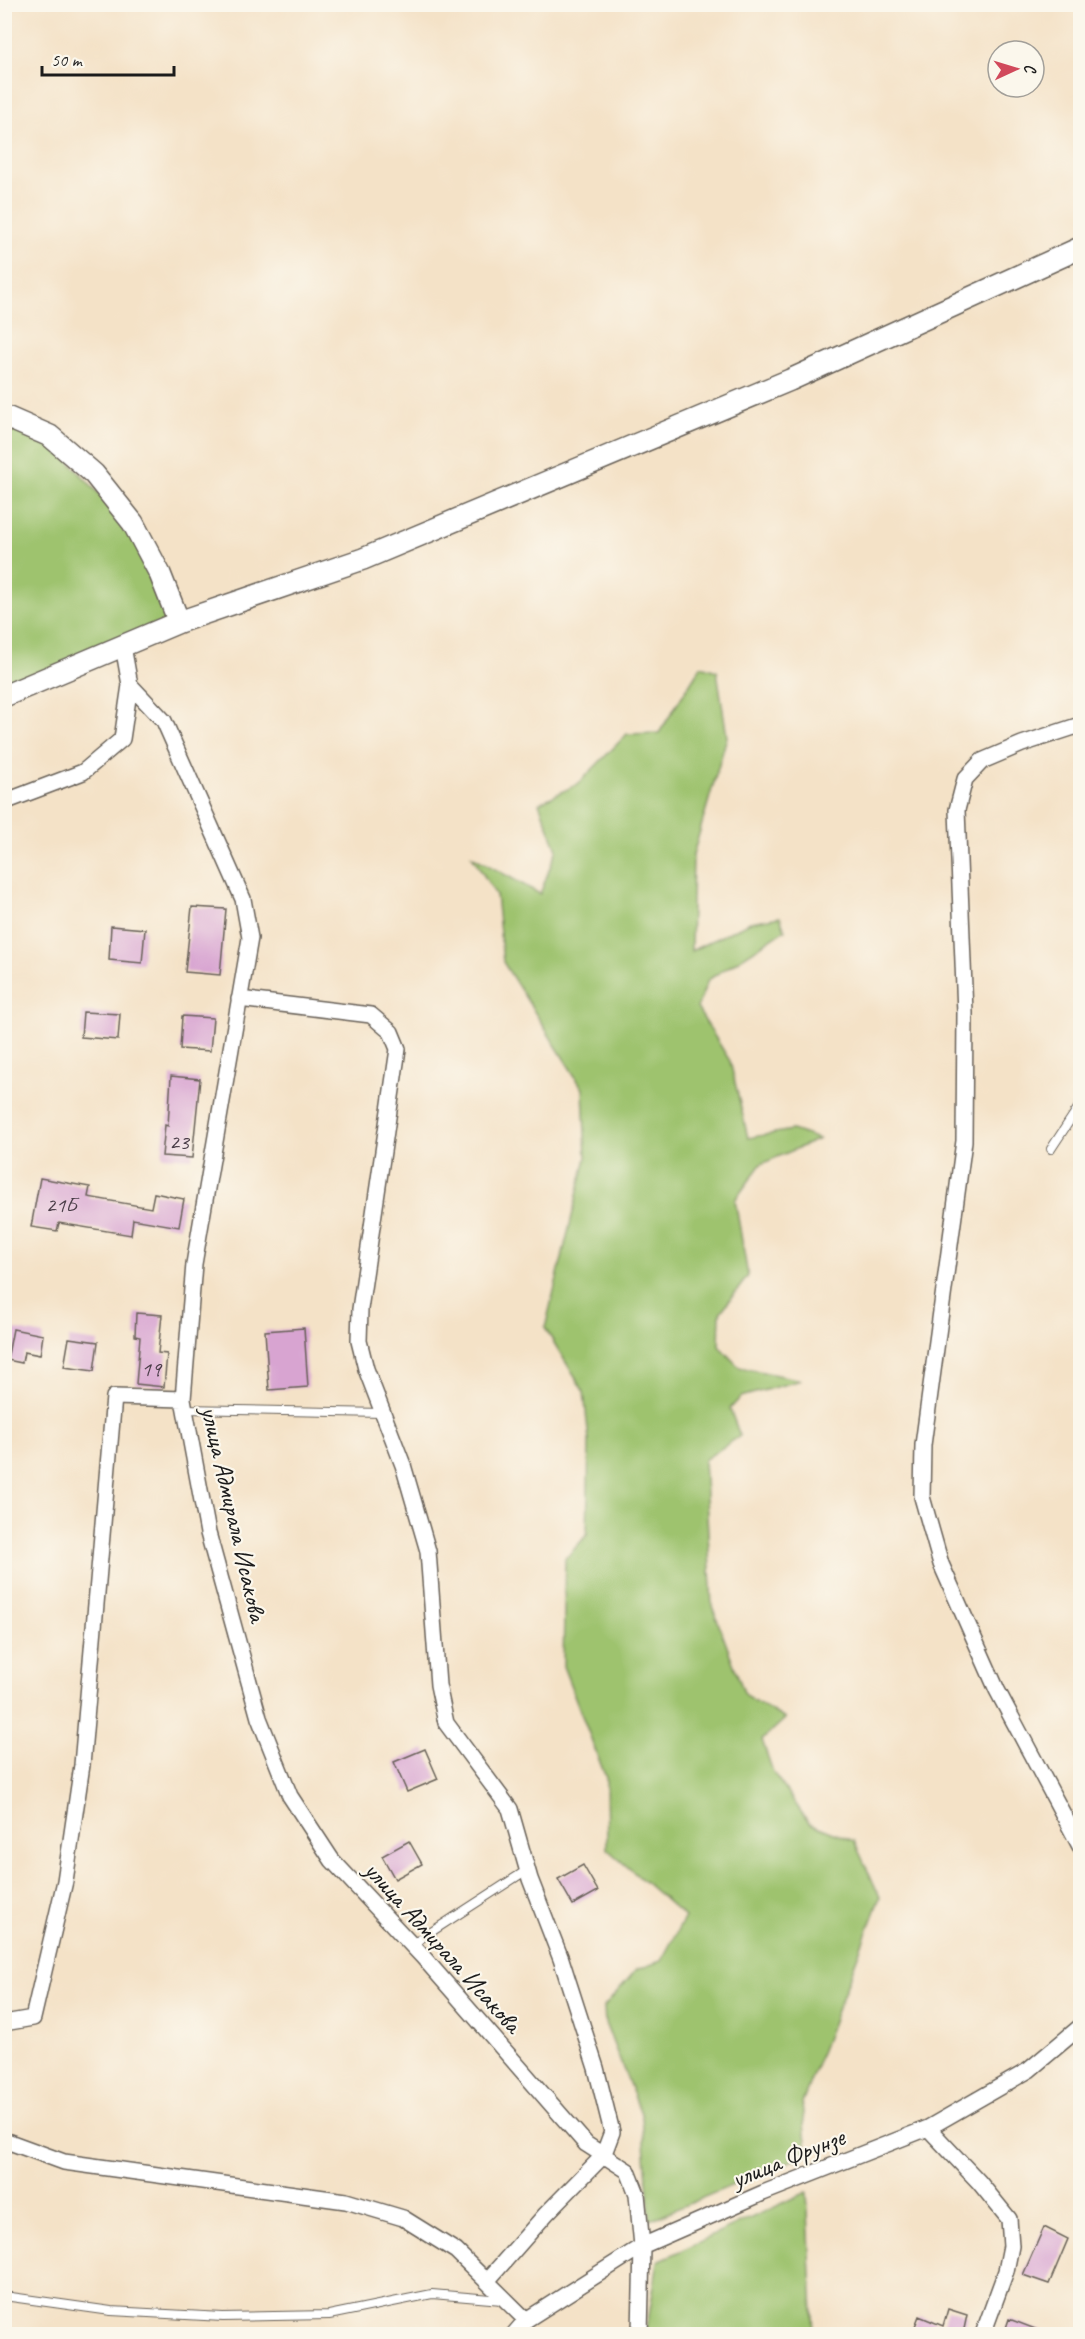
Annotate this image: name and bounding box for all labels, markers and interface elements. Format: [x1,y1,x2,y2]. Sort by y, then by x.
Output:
scale bar [42,39,174,77]
north arrow [986,39,1046,99]
text: 50 m [51,49,84,71]
text: С [1020,63,1040,75]
house number: 23 [169,1128,191,1156]
house number: 21Б [46,1191,80,1219]
house number: 19 [141,1355,163,1383]
street label: улица Адмирала Исакова [193,1401,275,1627]
street label: улица Адмирала Исакова [356,1853,530,2042]
street label: улица Фрунзе [725,2120,851,2196]

